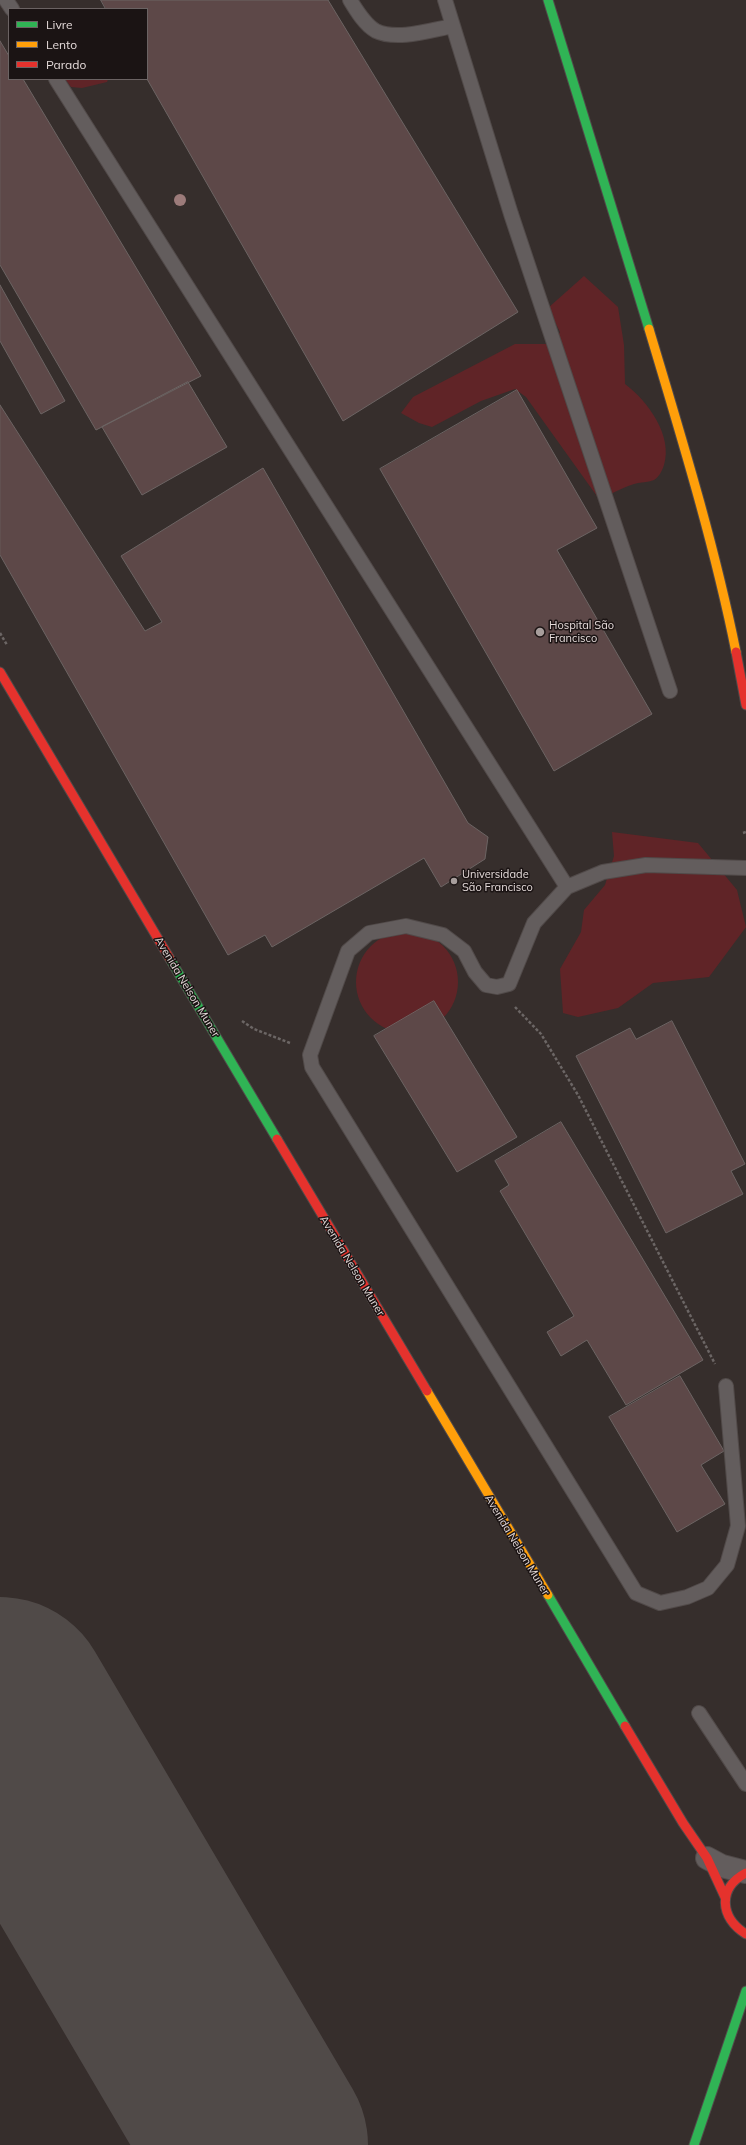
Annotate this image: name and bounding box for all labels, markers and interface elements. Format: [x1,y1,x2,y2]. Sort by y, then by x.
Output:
legend [8,8,148,80]
text: Livre [46,17,73,32]
text: Lento [46,37,77,52]
text: Parado [46,57,86,72]
place label: Hospital São Francisco [549,619,614,645]
marker: Hospital São Francisco [534,626,546,638]
place label: Universidade São Francisco [462,868,533,894]
marker: Universidade São Francisco [449,876,459,886]
street label: Avenida Nelson Muner [152,934,222,1040]
street label: Avenida Nelson Muner [317,1213,387,1319]
street label: Avenida Nelson Muner [482,1492,552,1598]

